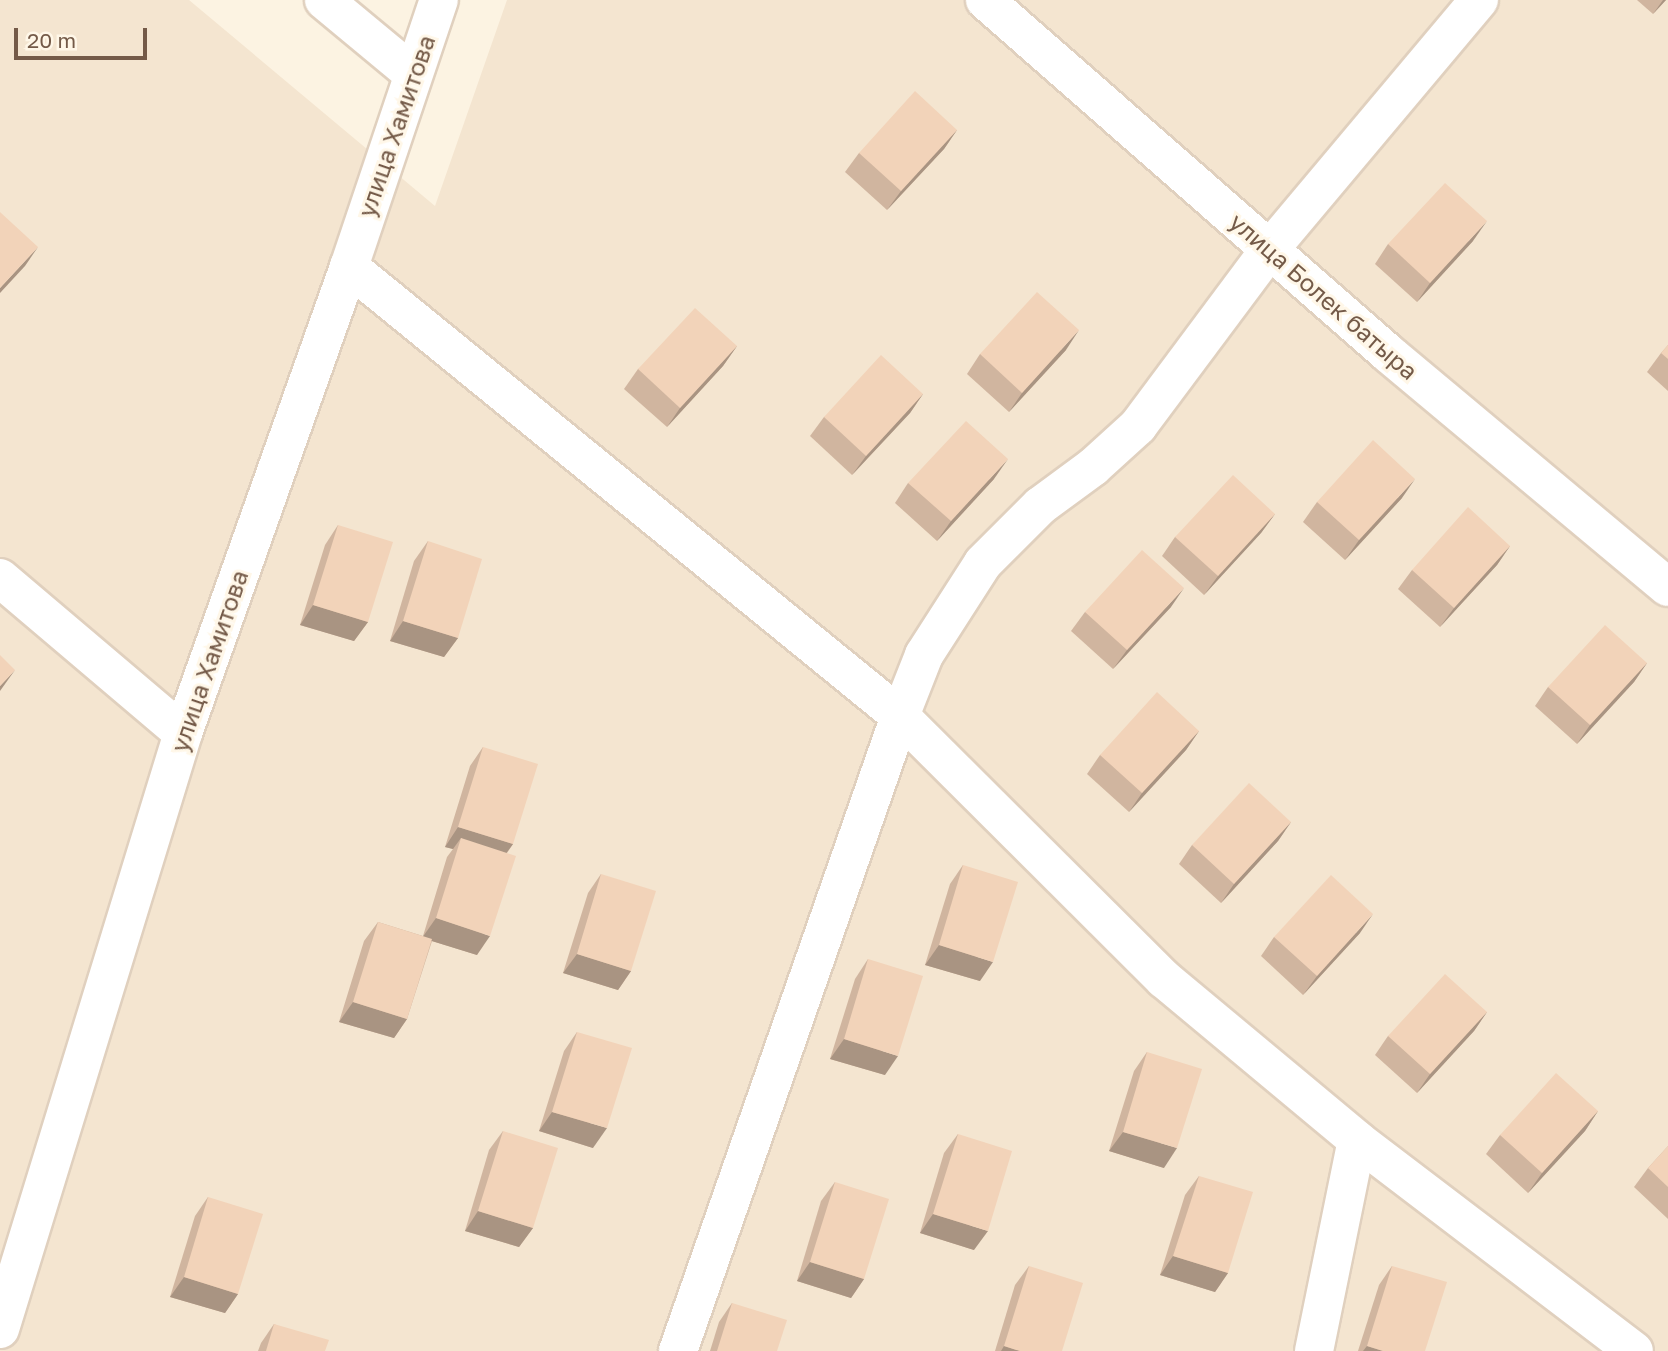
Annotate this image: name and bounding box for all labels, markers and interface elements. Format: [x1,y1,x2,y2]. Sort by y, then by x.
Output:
scale bar [18,14,150,58]
text: 20 m [27,27,76,53]
street label: улица Хамитова [351,31,441,221]
street label: улица Болек батыра [1224,207,1424,385]
street label: улица Хамитова [164,566,254,756]

